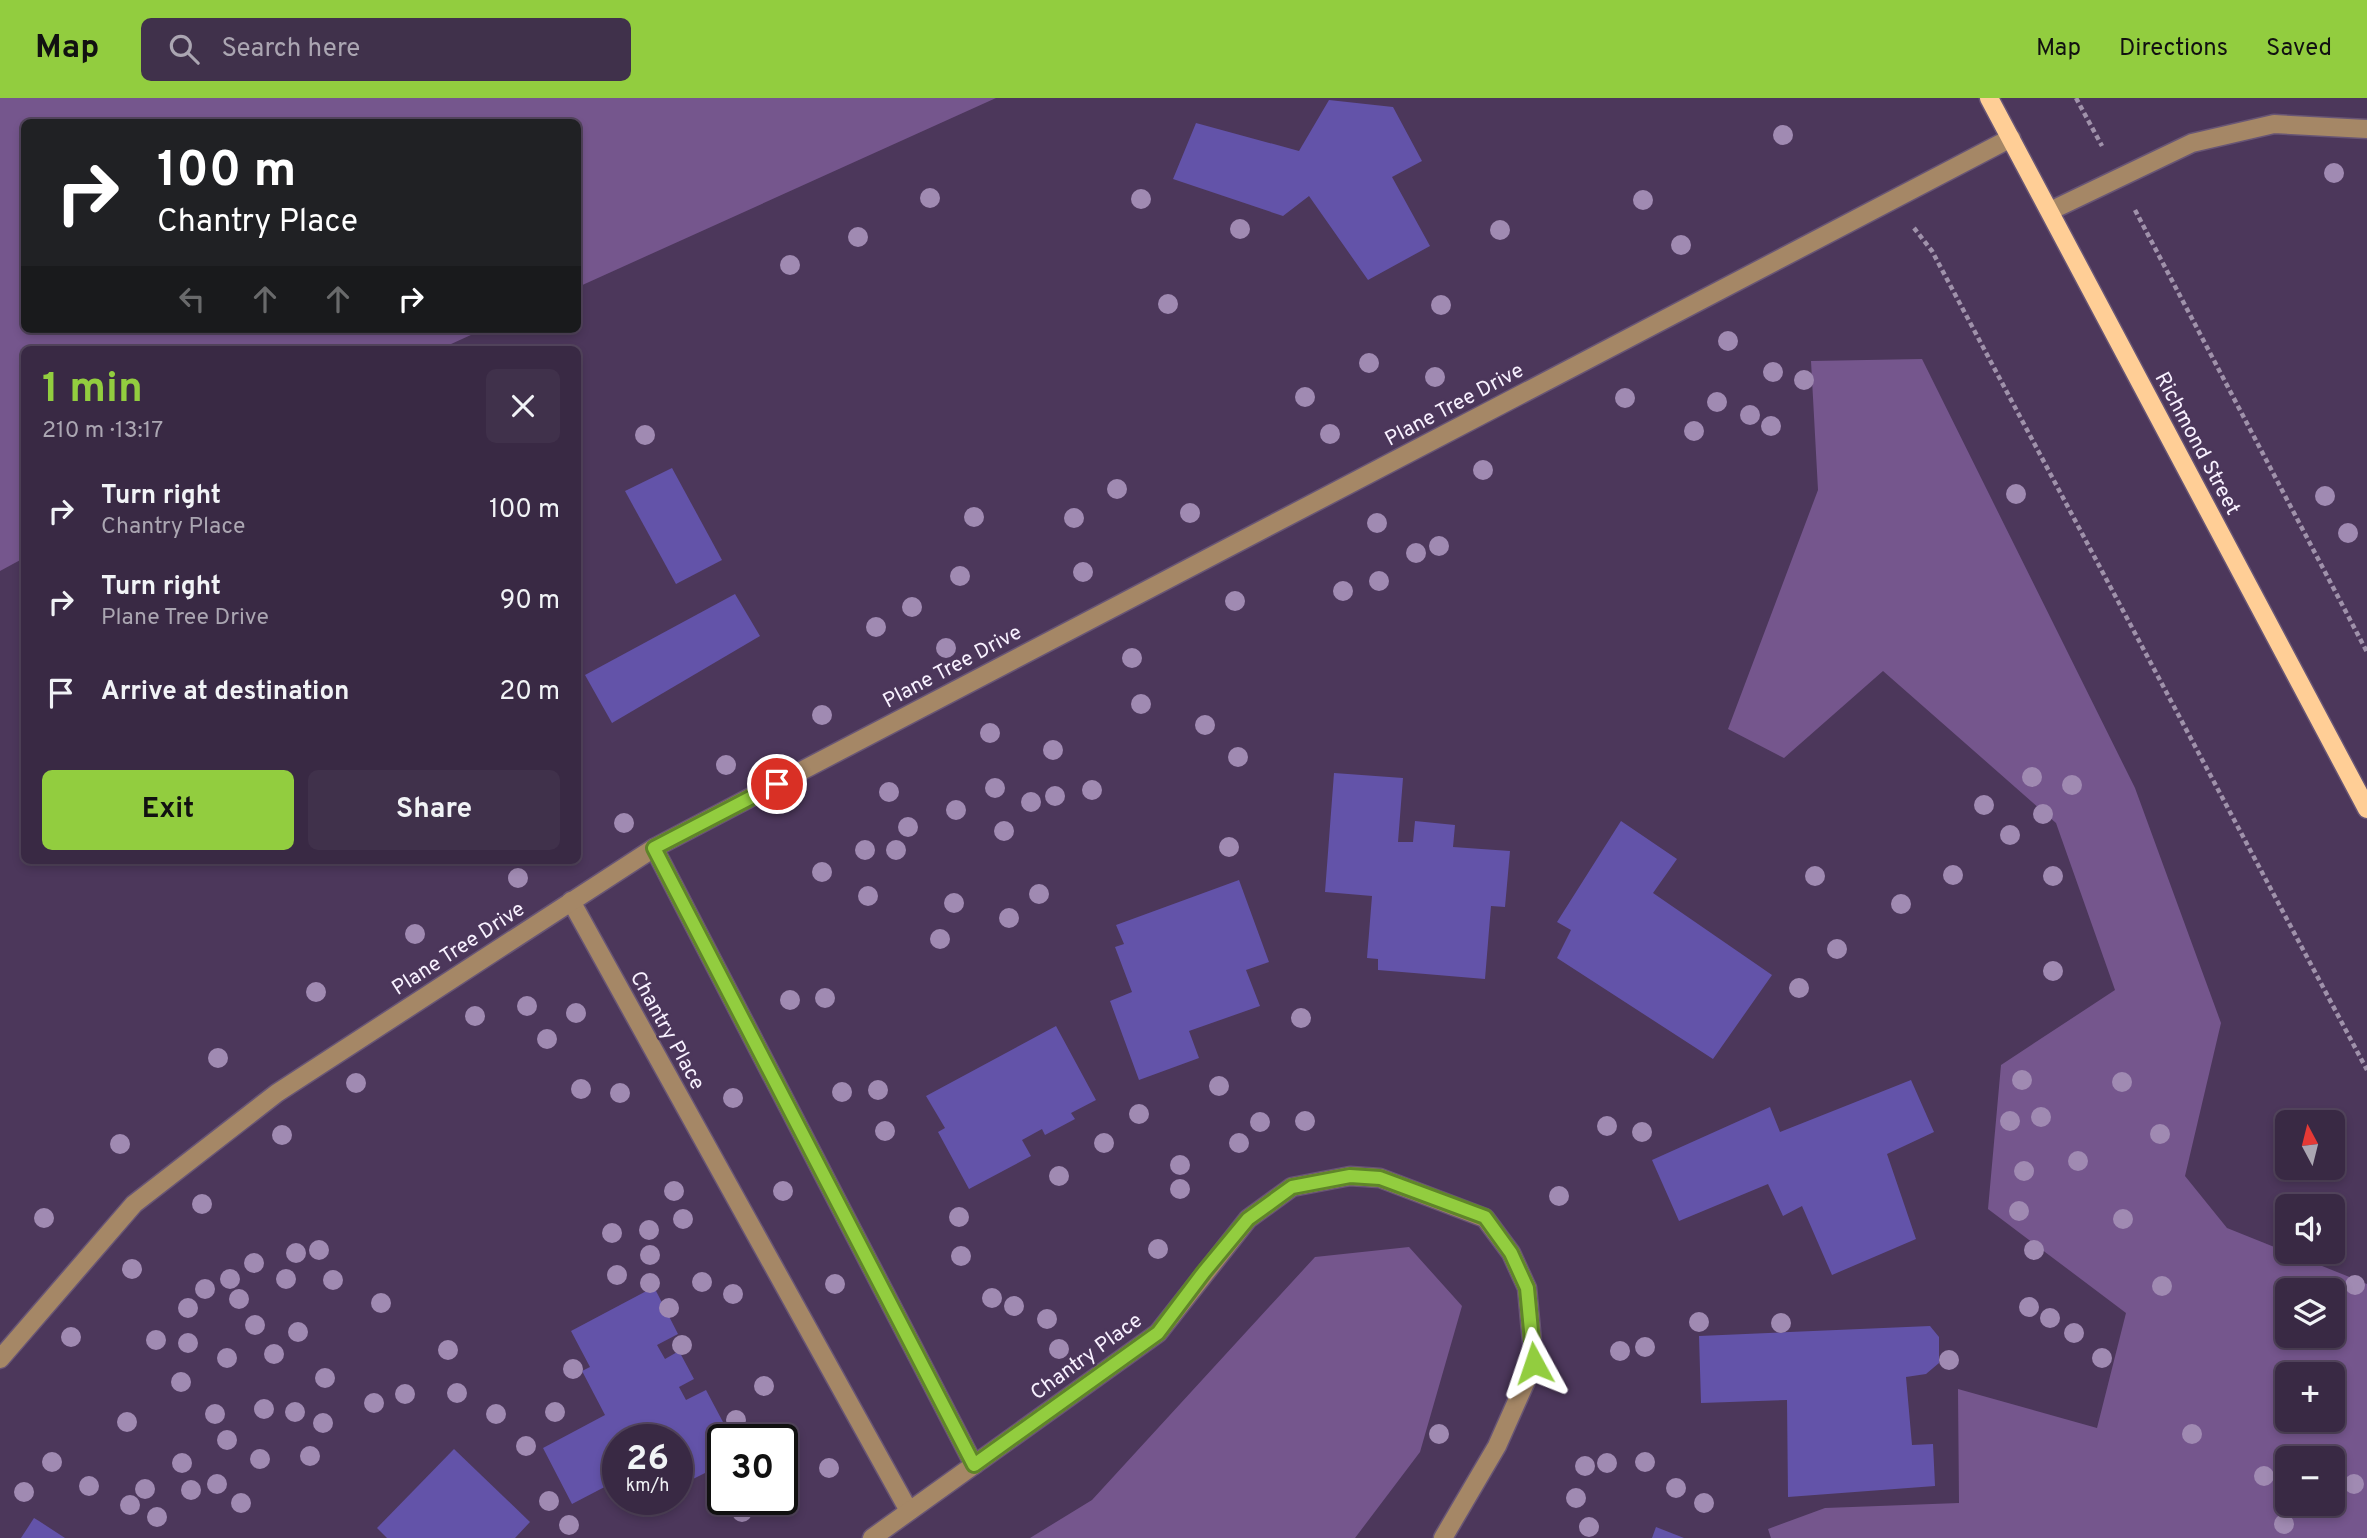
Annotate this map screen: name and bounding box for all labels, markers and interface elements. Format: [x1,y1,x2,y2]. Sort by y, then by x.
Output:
search box [141,18,631,81]
text: Map [35,28,99,70]
icon: search [165,30,203,68]
text: Search here [221,33,360,66]
text: Map [2036,34,2081,64]
text: Directions [2119,34,2228,64]
text: Saved [2266,34,2332,64]
text: 100 m [157,142,296,204]
icon: right [42,147,133,238]
text: Chantry Place [157,203,358,243]
icon: left [173,280,211,318]
icon: ahead [246,280,284,318]
icon: ahead [319,280,357,318]
icon: right [392,280,430,318]
street label: Plane Tree Drive [1381,357,1529,453]
text: 1 min [42,364,143,417]
street label: Richmond Street [2148,367,2246,520]
button: close [486,369,560,443]
text: 210 m · 13:17 [42,417,163,446]
text: Turn right [101,480,221,513]
icon: right [42,492,80,530]
text: 100 m [489,494,560,527]
text: Chantry Place [101,513,245,542]
text: Turn right [101,571,221,604]
icon: right [42,583,80,621]
text: 90 m [500,585,560,618]
text: Plane Tree Drive [101,604,269,633]
street label: Plane Tree Drive [879,619,1027,715]
icon: arrive [42,674,80,712]
text: Arrive at destination [101,676,349,709]
text: 20 m [499,676,560,709]
pin [747,754,807,814]
icon: arrive [758,765,796,803]
button: Exit [42,770,294,850]
button: Share [308,770,560,850]
street label: Plane Tree Drive [387,896,530,1002]
street label: Chantry Place [623,966,710,1095]
north arrow [2275,1110,2345,1180]
map controls [2275,1110,2345,1516]
button: sound [2275,1194,2345,1264]
button: layers [2275,1278,2345,1348]
street label: Chantry Place [1026,1308,1148,1407]
position arrow [1497,1326,1571,1400]
button: + [2275,1362,2345,1432]
speed limit sign: 30 [707,1424,798,1515]
text: 26 [626,1438,669,1482]
button: − [2275,1446,2345,1516]
text: km/h [626,1475,669,1498]

